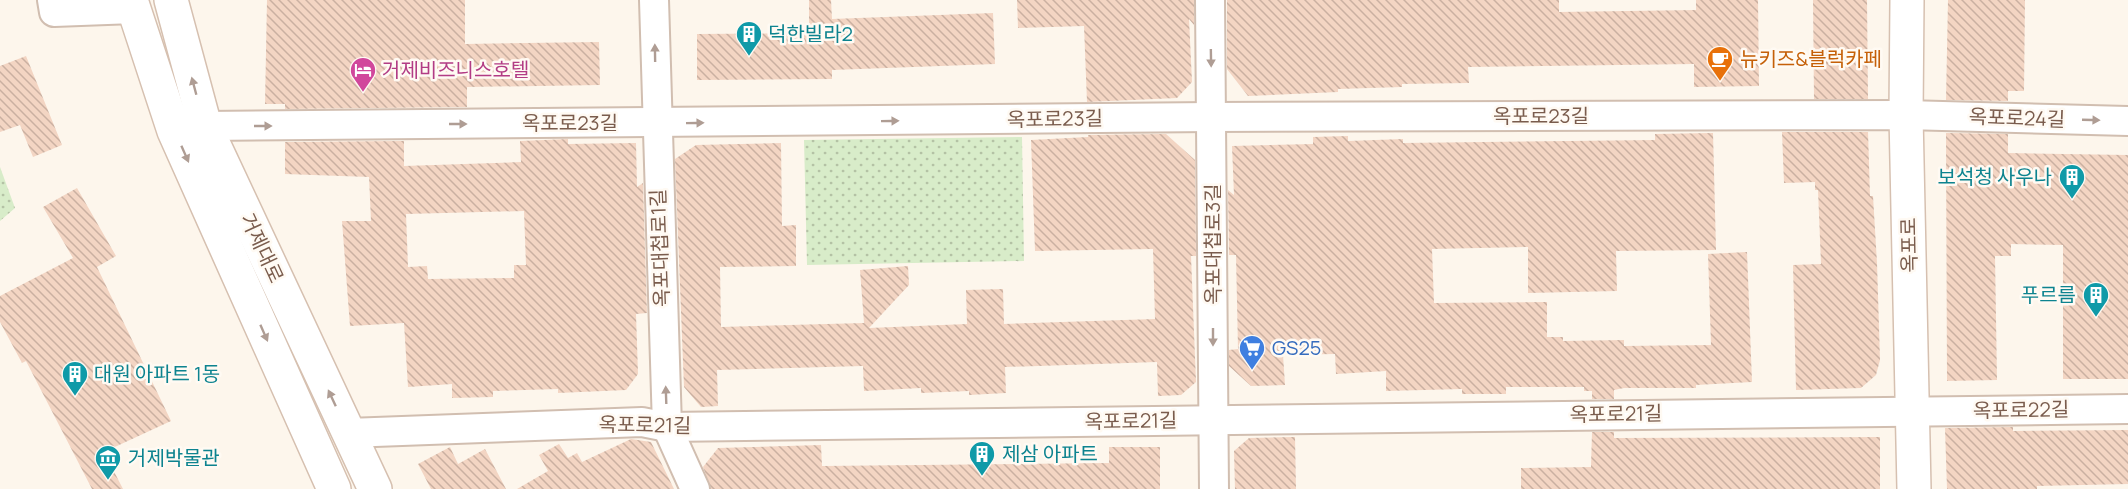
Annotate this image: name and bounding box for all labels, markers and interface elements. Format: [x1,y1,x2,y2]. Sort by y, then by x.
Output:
building icon: 덕한빌라2 [734,19,764,57]
place label: 덕한빌라2 [768,20,853,47]
one-way arrow [650,43,660,62]
cafe icon: 뉴키즈&블럭카페 [1705,44,1735,82]
place label: 뉴키즈&블럭카페 [1740,45,1882,72]
one-way arrow [1206,49,1216,68]
hotel icon: 거제비즈니스호텔 [348,55,378,93]
place label: 거제비즈니스호텔 [382,56,529,83]
one-way arrow [189,77,198,95]
street label: 옥포로23길 [1493,102,1589,129]
street label: 옥포로24길 [1968,102,2066,133]
street label: 옥포로23길 [1007,104,1103,133]
street label: 옥포로23길 [522,109,618,136]
one-way arrow [2081,115,2100,125]
one-way arrow [881,116,900,126]
one-way arrow [686,118,705,127]
one-way arrow [449,119,468,129]
one-way arrow [254,121,273,130]
one-way arrow [180,146,189,163]
building icon: 보석청 사우나 [2057,162,2087,200]
place label: 보석청 사우나 [1938,163,2052,190]
street label: 옥포대첩로3길 [1199,183,1226,305]
street label: 옥포대첩로1길 [644,188,675,308]
street label: 거제대로 [235,209,290,287]
street label: 옥포로 [1895,217,1922,273]
building icon: 푸르름 [2081,280,2111,318]
place label: 푸르름 [2021,281,2076,308]
one-way arrow [259,324,269,342]
one-way arrow [1208,328,1218,347]
supermarket icon: GS25 [1237,333,1267,371]
place label: GS25 [1272,334,1321,361]
building icon: 대원 아파트 1동 [60,359,90,397]
place label: 대원 아파트 1동 [94,360,220,387]
one-way arrow [661,385,670,404]
one-way arrow [327,388,337,406]
street label: 옥포로22길 [1973,395,2069,424]
street label: 옥포로21길 [1569,399,1663,428]
street label: 옥포로21길 [1084,406,1178,435]
street label: 옥포로21길 [598,410,692,439]
building icon: 제삼 아파트 [967,439,997,477]
place label: 제삼 아파트 [1002,440,1098,467]
museum icon: 거제박물관 [93,443,123,481]
place label: 거제박물관 [128,444,220,471]

